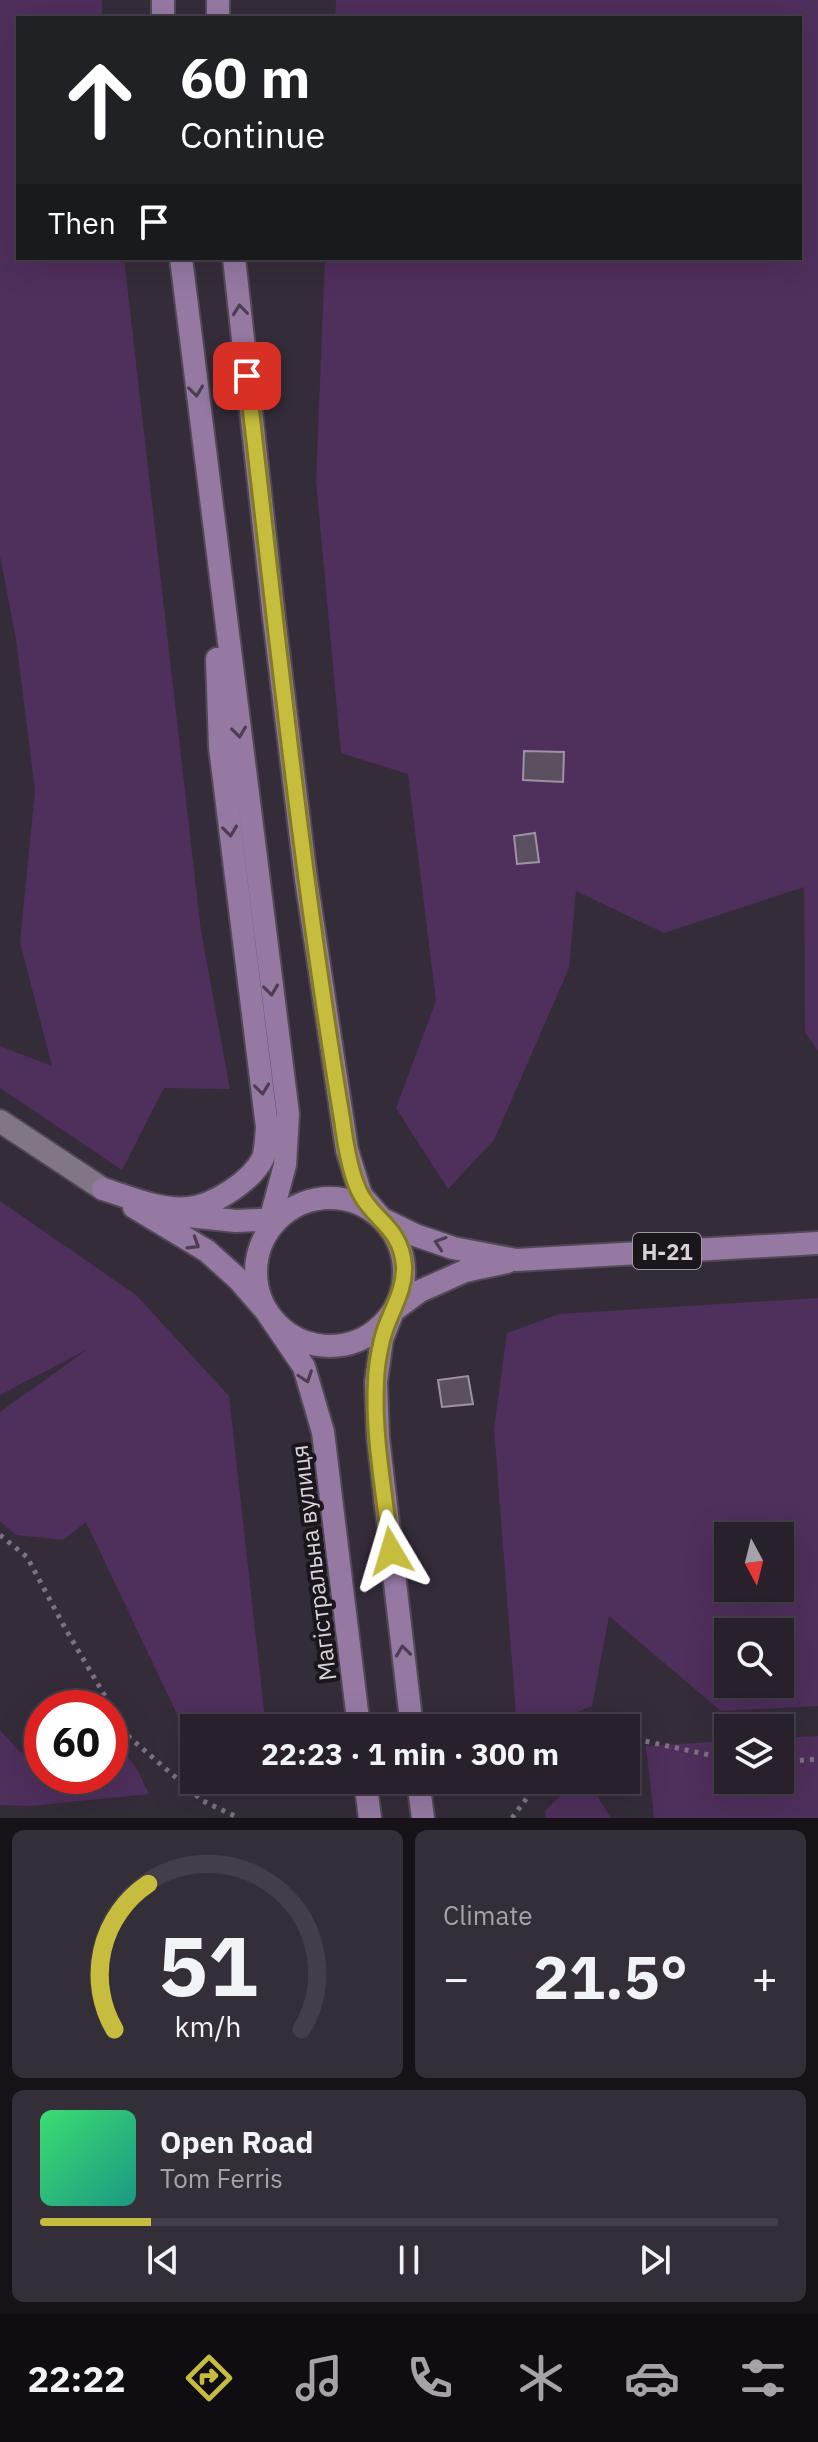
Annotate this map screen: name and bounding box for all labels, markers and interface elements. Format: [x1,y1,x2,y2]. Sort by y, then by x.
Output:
text: 60 m [180,41,310,113]
icon: ahead [48,48,152,152]
text: Continue [180,111,325,158]
icon: arrive [132,200,176,244]
text: Then [48,203,116,242]
one-way arrow [231,304,248,317]
pin [213,342,281,410]
icon: arrive [225,354,269,398]
one-way arrow [188,385,205,398]
one-way arrow [230,726,247,739]
one-way arrow [221,824,238,838]
one-way arrow [263,984,280,997]
one-way arrow [254,1083,271,1096]
road number: Н-21 [633,1233,701,1269]
one-way arrow [185,1234,200,1249]
one-way arrow [433,1237,447,1253]
one-way arrow [297,1369,313,1383]
street label: Магістральна вулиця [283,1443,343,1683]
position arrow [349,1509,433,1593]
north arrow [714,1522,794,1602]
map controls [714,1522,794,1794]
button: search [714,1618,794,1698]
one-way arrow [395,1644,412,1657]
speed limit sign: 60 [24,1690,128,1794]
button: layers [714,1714,794,1794]
text: 22:23 · 1 min · 300 m [261,1734,559,1773]
text: Climate [443,1898,533,1932]
text: 51 [158,1911,257,2019]
text: 21.5° [533,1937,688,2016]
text: − [443,1949,469,2006]
text: + [752,1949,778,2006]
text: km/h [174,2008,241,2045]
text: Open Road [160,2122,313,2161]
text: Tom Ferris [160,2161,283,2195]
icon: previous [141,2238,185,2282]
icon: pause [387,2238,431,2282]
icon: next [633,2238,677,2282]
icon: directions [181,2350,237,2406]
icon: music [291,2350,347,2406]
icon: phone [402,2350,458,2406]
icon: climate [513,2350,569,2406]
icon: car [624,2350,680,2406]
icon: filters [735,2350,791,2406]
text: 22:22 [27,2355,126,2402]

